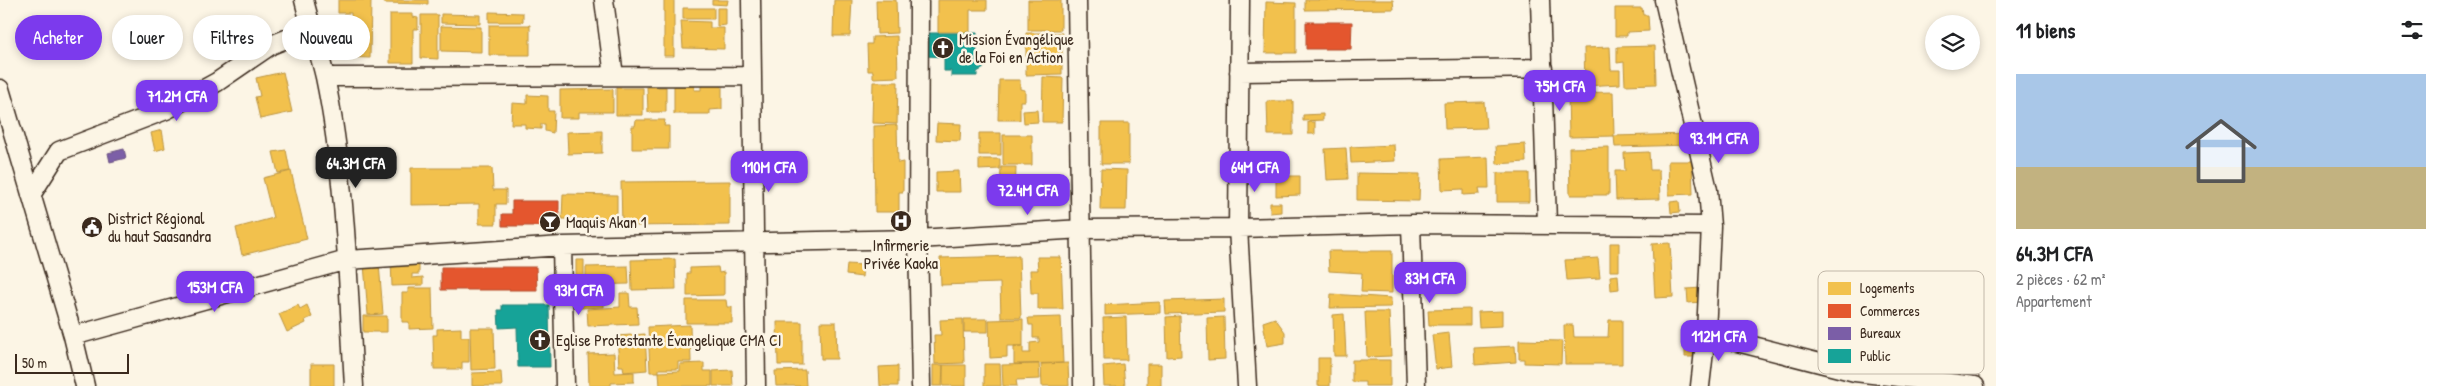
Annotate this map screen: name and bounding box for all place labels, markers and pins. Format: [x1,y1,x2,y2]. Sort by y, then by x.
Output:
place label: Mission Évangélique de la Foi en Action [959,28,1074,68]
church icon: Mission Évangélique de la Foi en Action [931,36,955,60]
pin: 75M CFA [1514,70,1606,112]
pin: 71.2M CFA [120,80,234,122]
pin: 93.1M CFA [1662,121,1776,164]
pin: 64.3M CFA [299,146,413,189]
pin: 110M CFA [717,150,821,193]
pin: 64M CFA [1209,150,1301,193]
pin: 72.4M CFA [971,174,1085,216]
place label: District Régional du haut Saasandra [108,207,211,247]
hospital icon: Infirmerie Privée Kaoka [889,209,913,233]
bar icon: Maquis Akan 1 [538,210,562,234]
place label: Maquis Akan 1 [566,211,647,233]
public building icon: District Régional du haut Saasandra [80,215,104,239]
place label: Infirmerie Privée Kaoka [864,234,938,274]
pin: 83M CFA [1384,262,1476,304]
pin: 153M CFA [163,270,267,313]
pin: 93M CFA [533,274,625,316]
pin: 112M CFA [1667,320,1771,362]
church icon: Eglise Protestante Évangelique CMA CI [528,328,552,352]
place label: Eglise Protestante Évangelique CMA CI [556,329,782,351]

